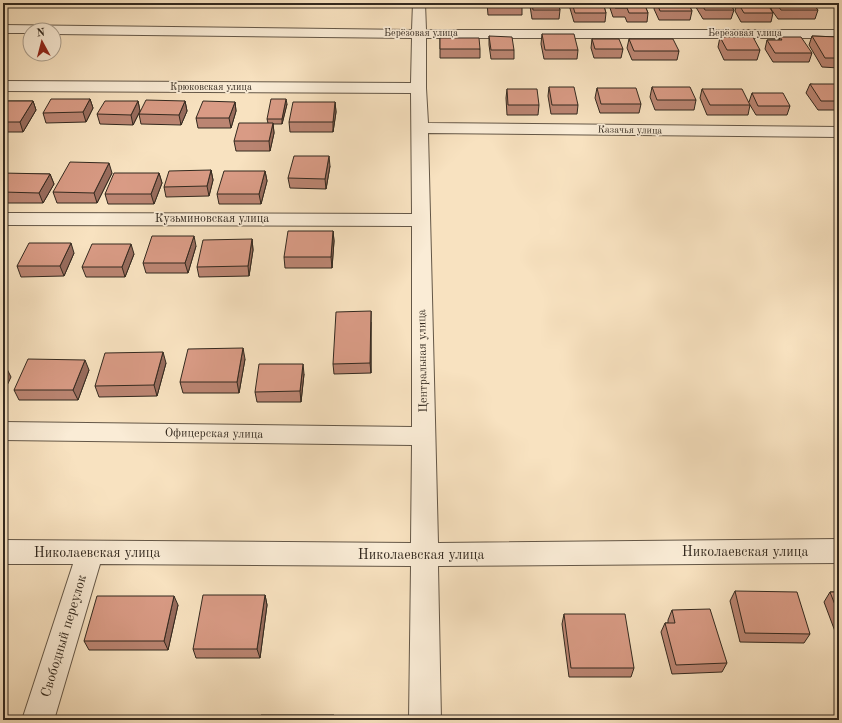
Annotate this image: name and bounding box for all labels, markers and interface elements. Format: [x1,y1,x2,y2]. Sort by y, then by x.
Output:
north arrow [22,22,62,62]
text: N [36,28,46,40]
street label: Берёзовая улица [384,28,458,38]
street label: Берёзовая улица [708,28,782,38]
street label: Крюковская улица [170,82,252,92]
street label: Казачья улица [598,124,663,136]
street label: Кузьминовская улица [155,213,269,225]
street label: Центральная улица [416,309,430,413]
street label: Офицерская улица [165,427,263,441]
street label: Николаевская улица [682,545,808,559]
street label: Николаевская улица [34,546,160,560]
street label: Николаевская улица [358,548,484,562]
street label: Свободный переулок [39,573,89,699]

